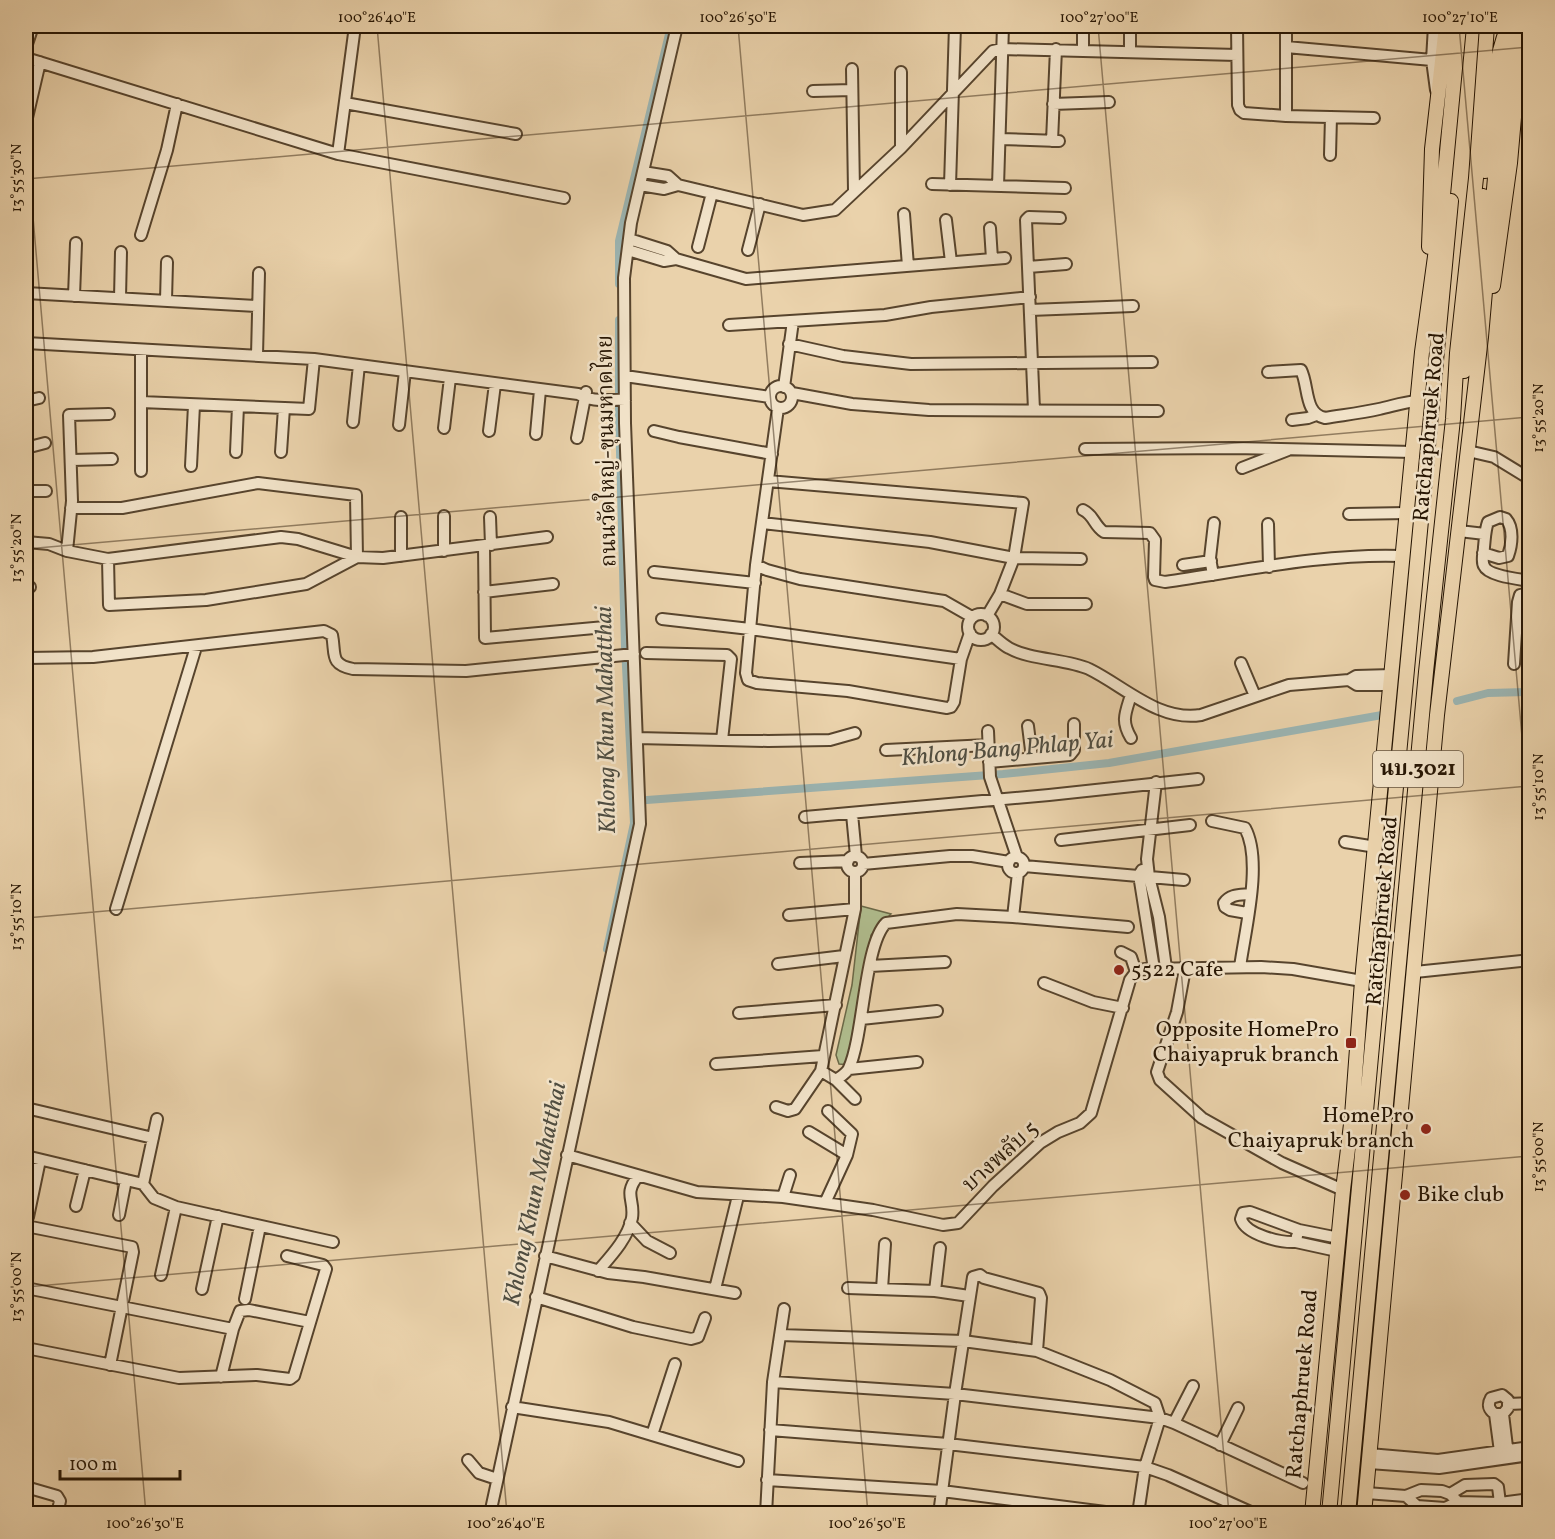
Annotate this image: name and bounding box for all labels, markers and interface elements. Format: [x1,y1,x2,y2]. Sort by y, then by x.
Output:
text: 100°26'40"E [338,8,416,29]
text: 100°26'50"E [699,8,777,29]
text: 100°27'00"E [1059,8,1139,29]
text: 100°27'10"E [1422,8,1498,29]
text: 13°55'30"N [7,144,28,212]
street label: Ratchaphruek Road [1406,331,1454,523]
street label: ถนนวัดใหญ่-ขุนมหาดไทย [589,335,626,567]
text: 13°55'20"N [1529,383,1550,453]
text: 13°55'20"N [7,513,28,583]
water label: Khlong Khun Mahatthai [588,605,626,834]
water label: Khlong Bang Phlap Yai [899,724,1116,776]
road number: นบ.3021 [1373,751,1463,787]
text: 13°55'10"N [1529,753,1550,821]
street label: Ratchaphruek Road [1359,815,1407,1007]
text: 13°55'10"N [7,883,28,951]
place label: 5522 Cafe [1131,955,1223,986]
marker: 5522 Cafe [1112,963,1126,977]
place label: Opposite HomePro Chaiyapruk branch [1153,1015,1339,1071]
marker: Opposite HomePro Chaiyapruk branch [1344,1036,1358,1050]
water label: Khlong Khun Mahatthai [496,1078,577,1309]
place label: HomePro Chaiyapruk branch [1228,1101,1414,1157]
street label: บางพลับ 5 [956,1114,1046,1200]
marker: HomePro Chaiyapruk branch [1419,1122,1433,1136]
text: 13°55'00"N [1529,1122,1550,1192]
place label: Bike club [1417,1180,1504,1211]
marker: Bike club [1398,1188,1412,1202]
text: 13°55'00"N [7,1252,28,1322]
street label: Ratchaphruek Road [1279,1288,1327,1480]
scale bar [60,1443,180,1481]
text: 100 m [69,1453,118,1478]
text: 100°26'30"E [106,1514,184,1535]
text: 100°26'40"E [467,1514,545,1535]
text: 100°26'50"E [828,1514,906,1535]
text: 100°27'00"E [1188,1514,1268,1535]

